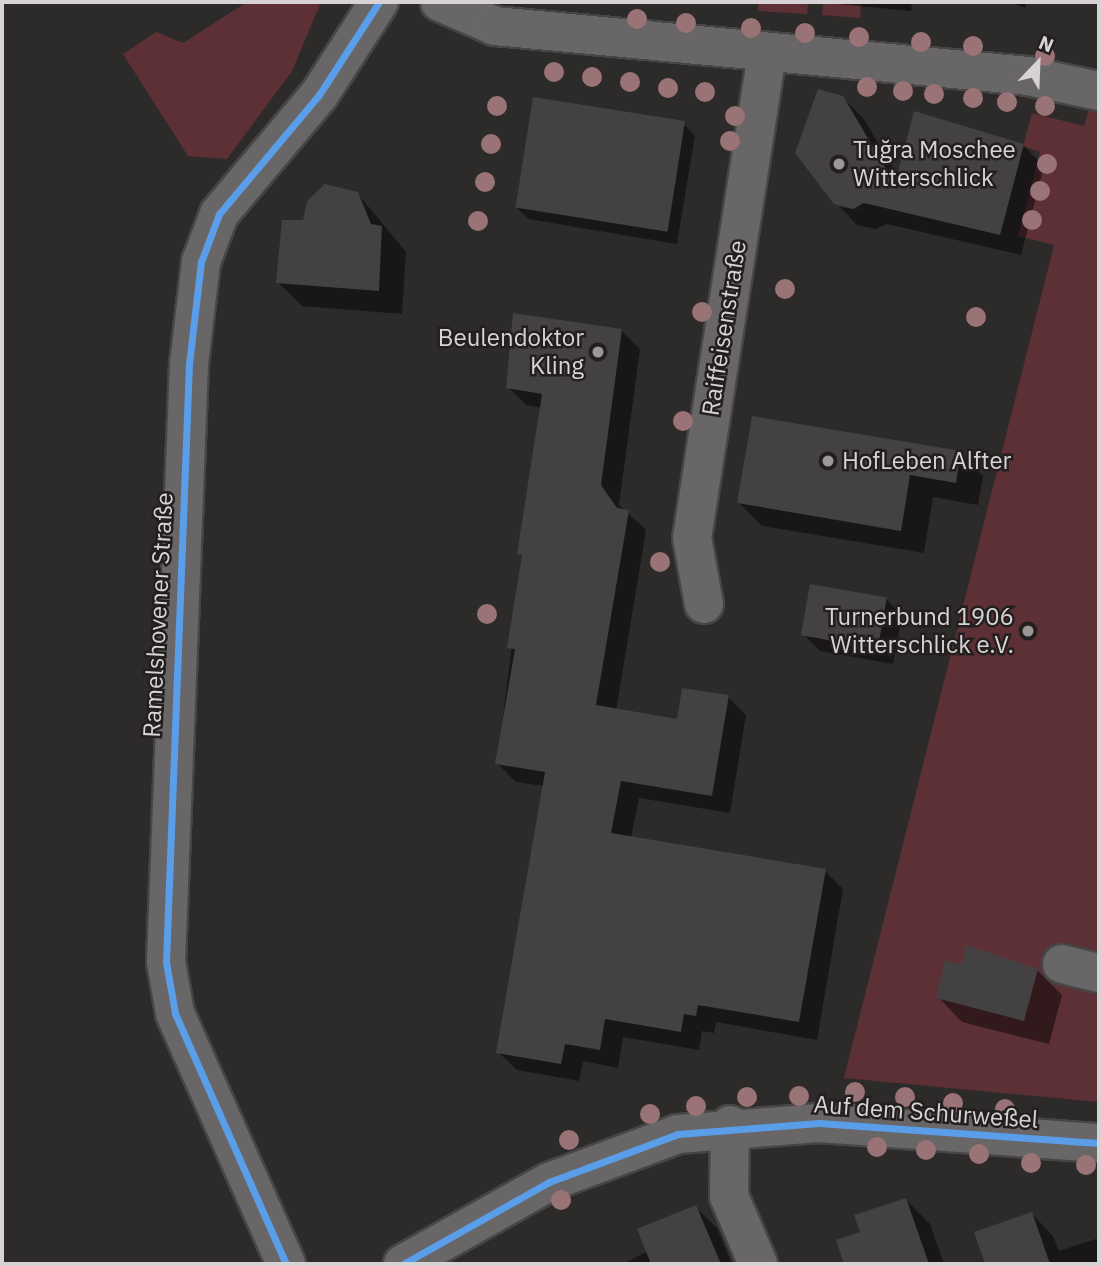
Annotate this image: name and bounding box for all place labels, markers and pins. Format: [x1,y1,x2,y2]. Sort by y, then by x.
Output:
place label: Tuğra Moschee Witterschlick [853,136,1016,192]
marker: Tuğra Moschee Witterschlick [831,156,847,172]
place label: Beulendoktor Kling [438,324,584,380]
marker: Beulendoktor Kling [590,344,606,360]
place label: HofLeben Alfter [842,447,1011,475]
marker: HofLeben Alfter [820,453,836,469]
place label: Turnerbund 1906 Witterschlick e.V. [825,603,1014,659]
marker: Turnerbund 1906 Witterschlick e.V. [1020,623,1036,639]

